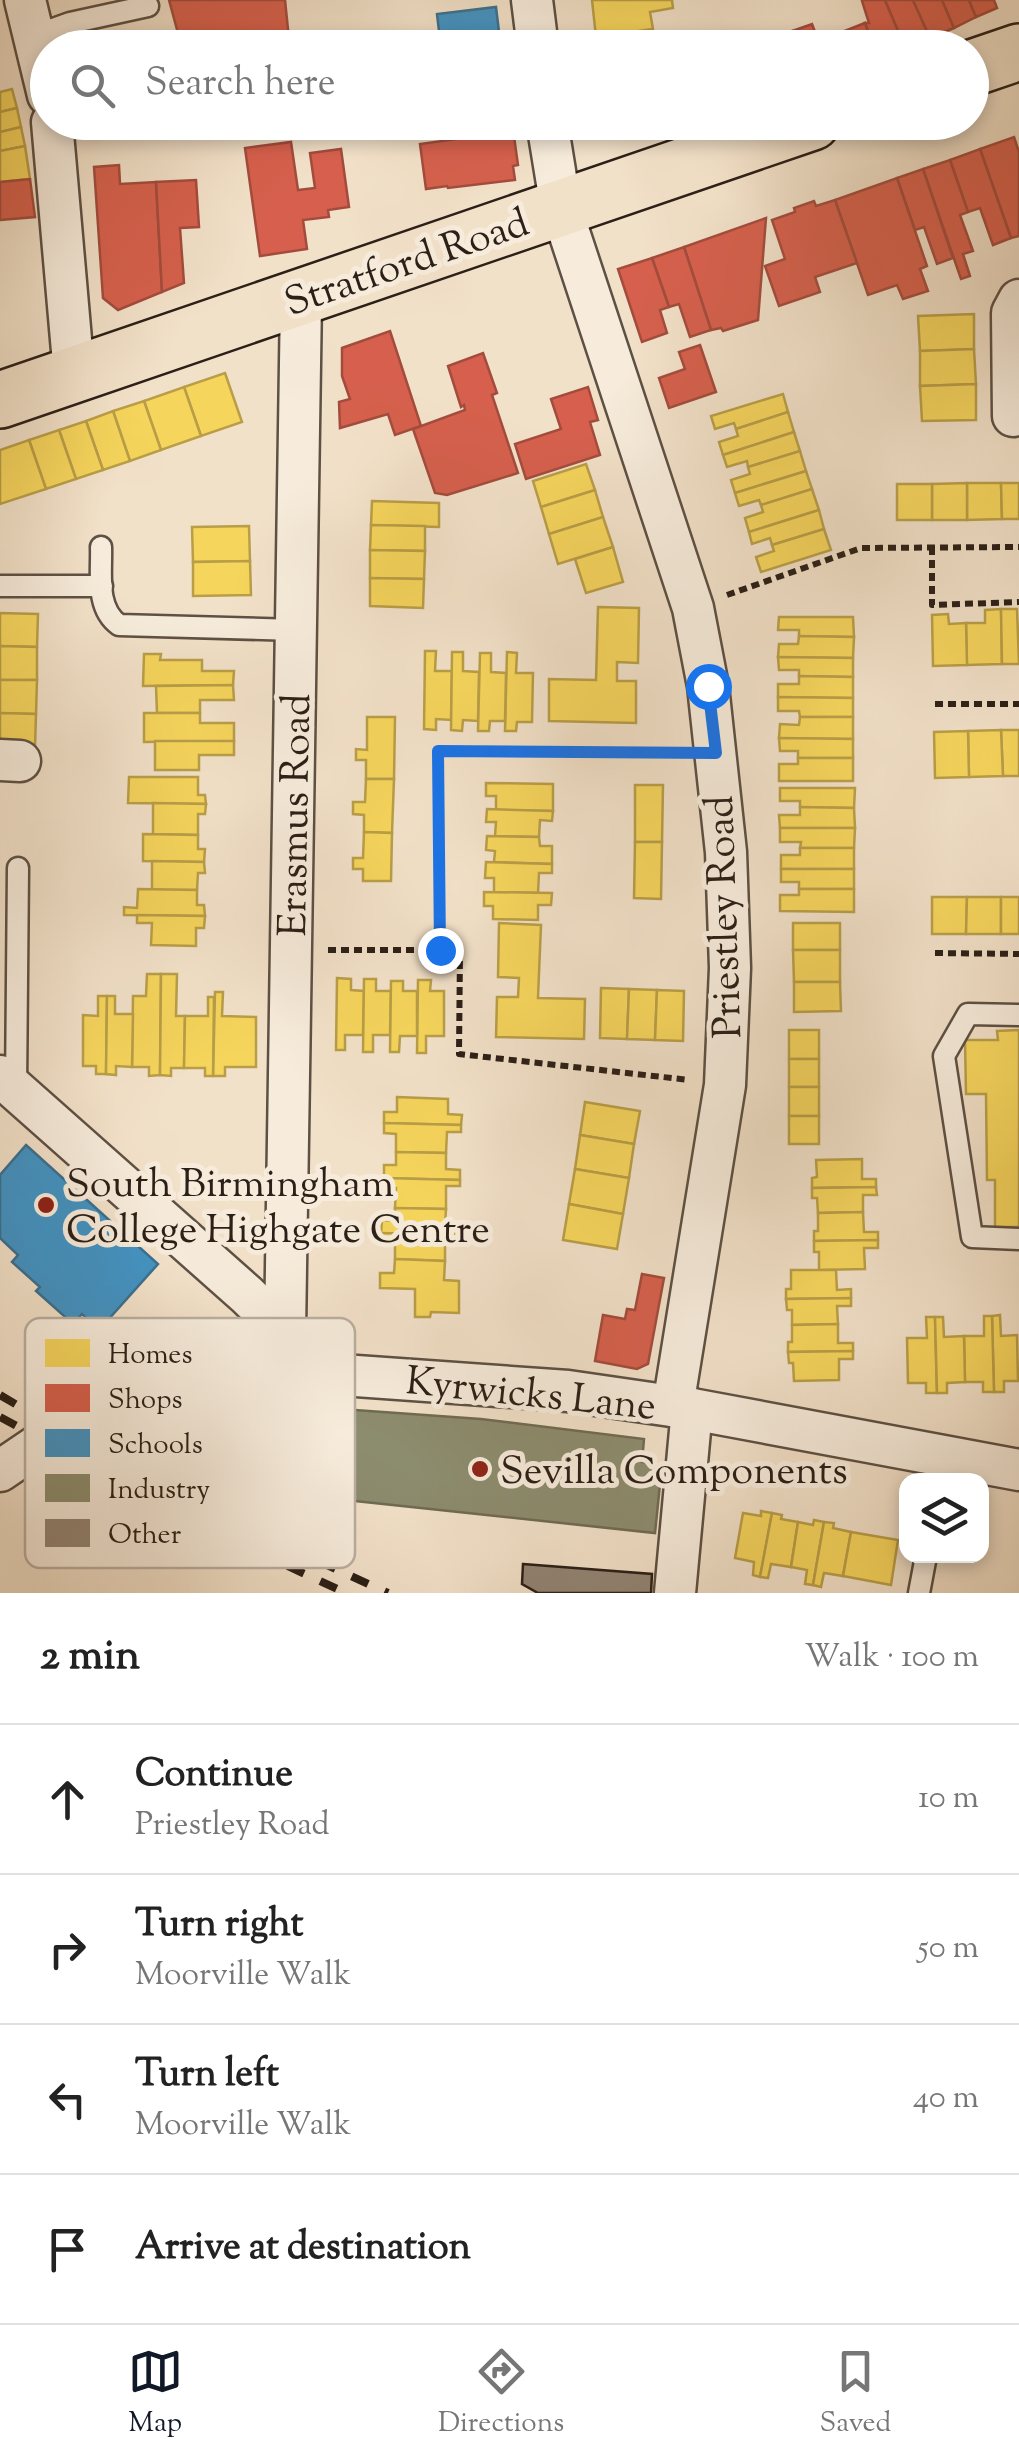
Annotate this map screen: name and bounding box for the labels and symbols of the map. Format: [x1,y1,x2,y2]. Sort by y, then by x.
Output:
street label: Stratford Road [278,197,537,334]
route start [686,664,732,710]
street label: Erasmus Road [267,693,328,937]
street label: Priestley Road [694,794,759,1039]
route end [418,928,464,974]
place label: South Birmingham College Highgate Centre [66,1158,490,1261]
marker: South Birmingham College Highgate Centre [35,1194,57,1216]
legend [25,1318,355,1568]
text: Homes [108,1336,192,1376]
street label: Kyrwicks Lane [403,1355,658,1438]
text: Shops [108,1381,182,1421]
text: Schools [108,1426,203,1466]
place label: Sevilla Components [500,1445,848,1502]
marker: Sevilla Components [469,1458,491,1480]
text: Industry [108,1471,210,1511]
text: Other [108,1516,182,1556]

